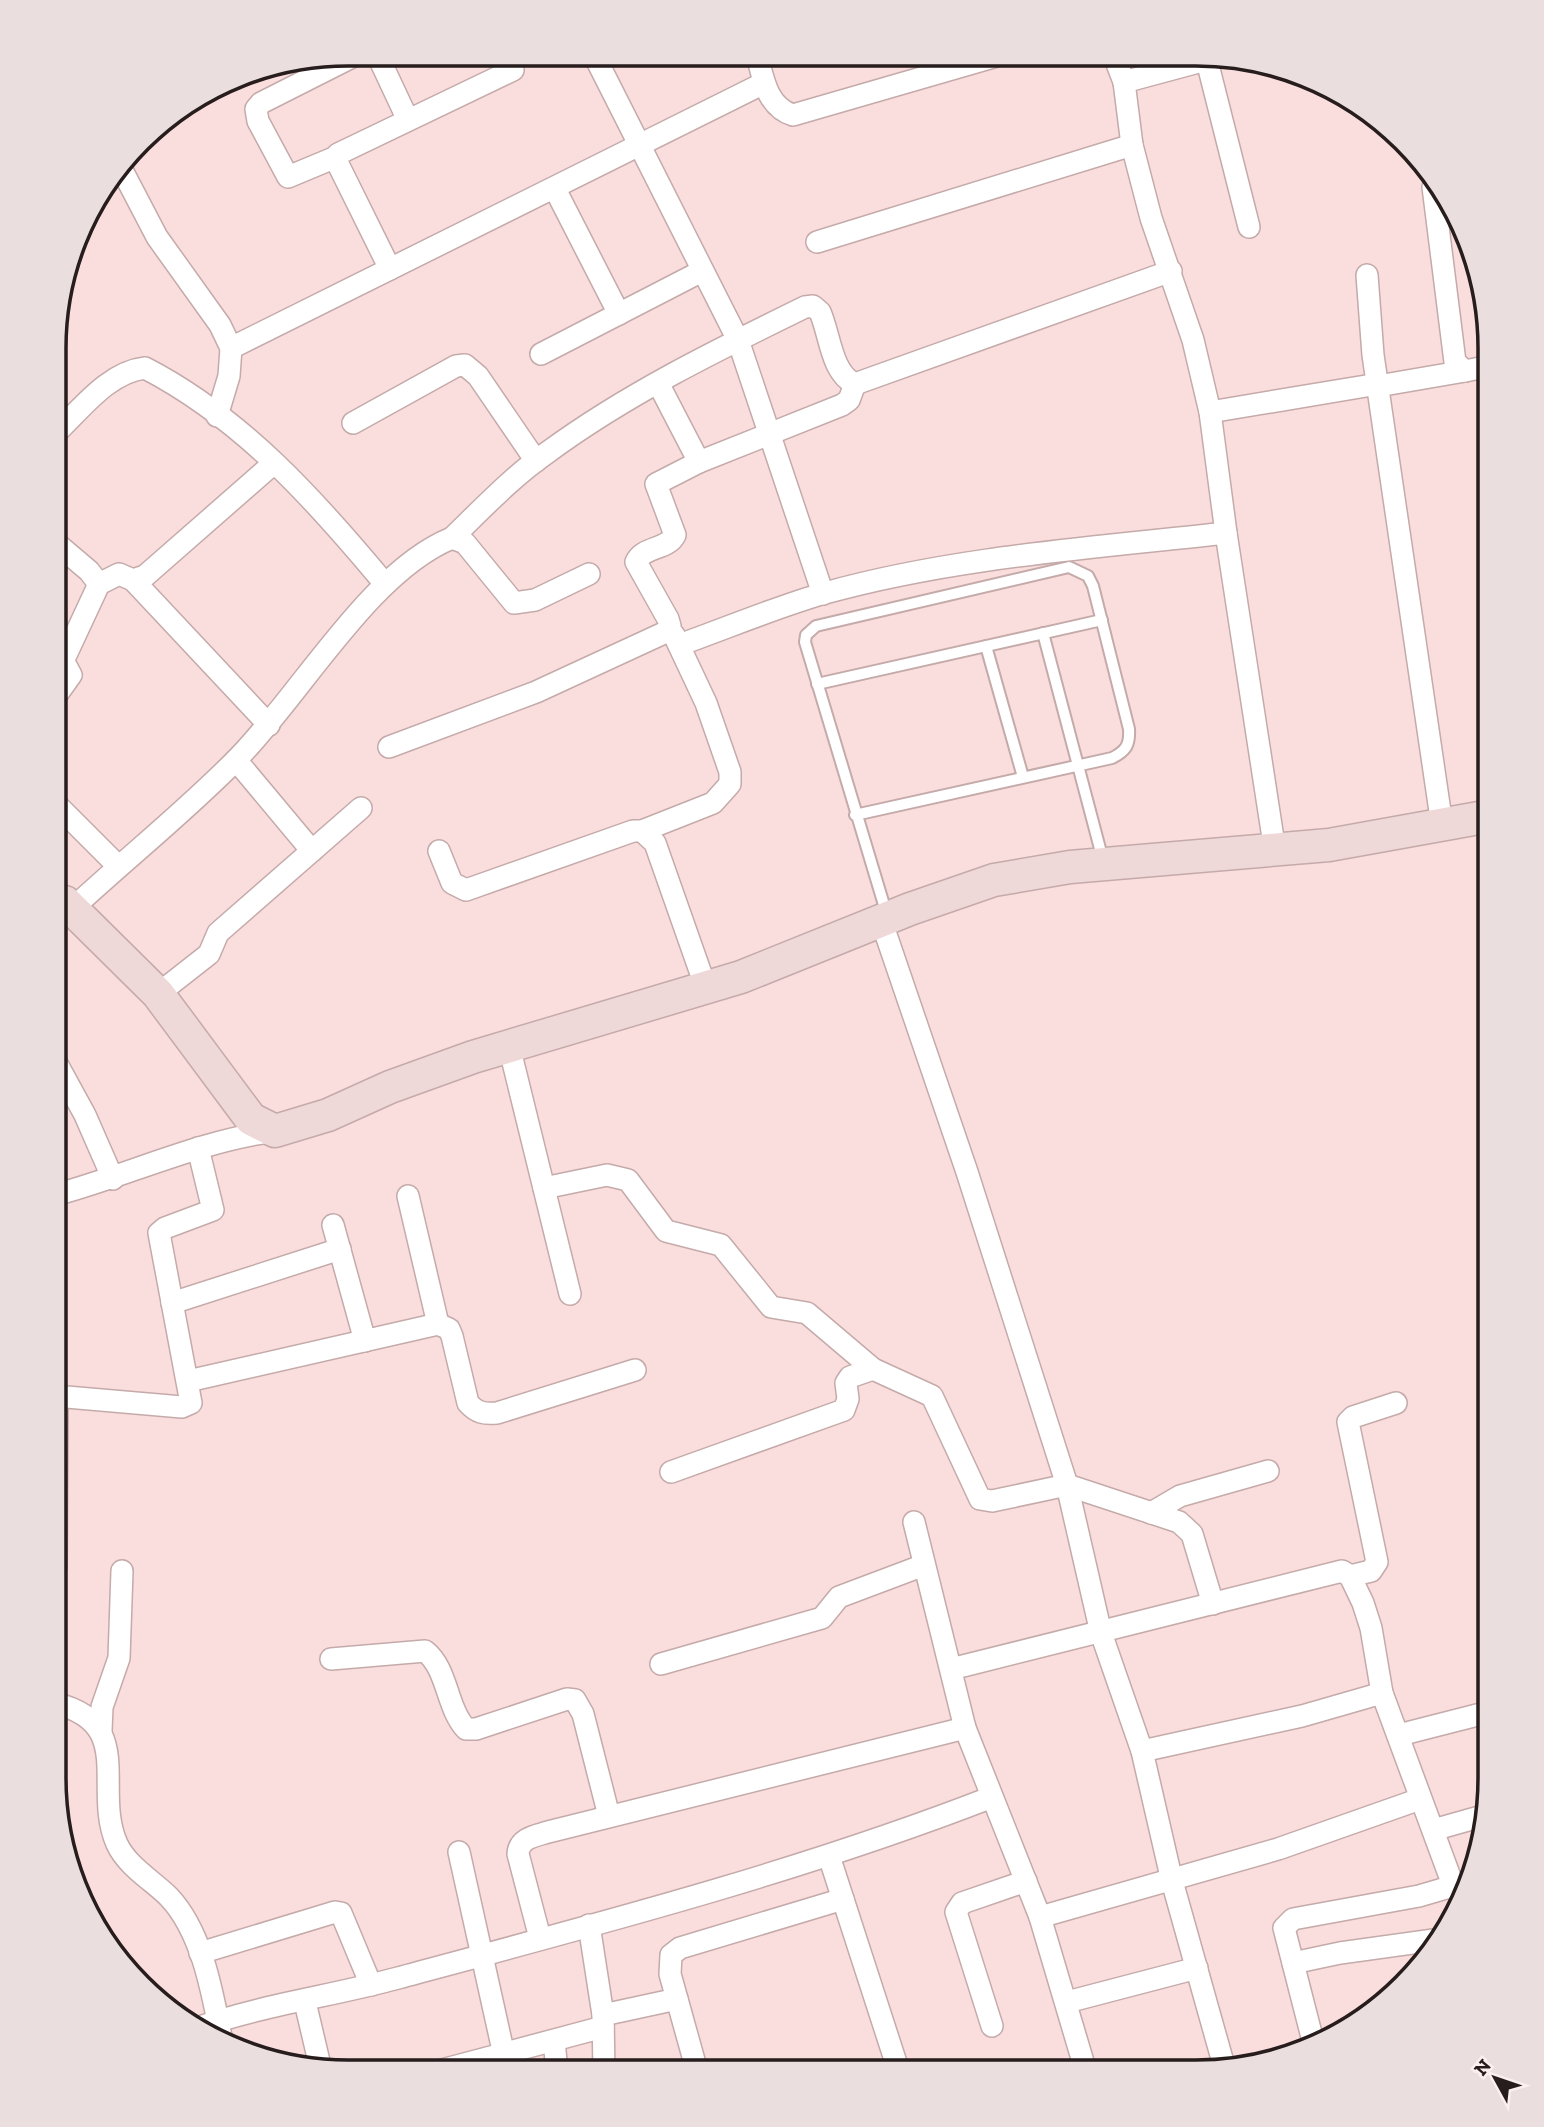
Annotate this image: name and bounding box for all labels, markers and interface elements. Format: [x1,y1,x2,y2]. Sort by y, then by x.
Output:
north arrow [1460,2043,1530,2113]
text: N [1469,2054,1496,2080]

